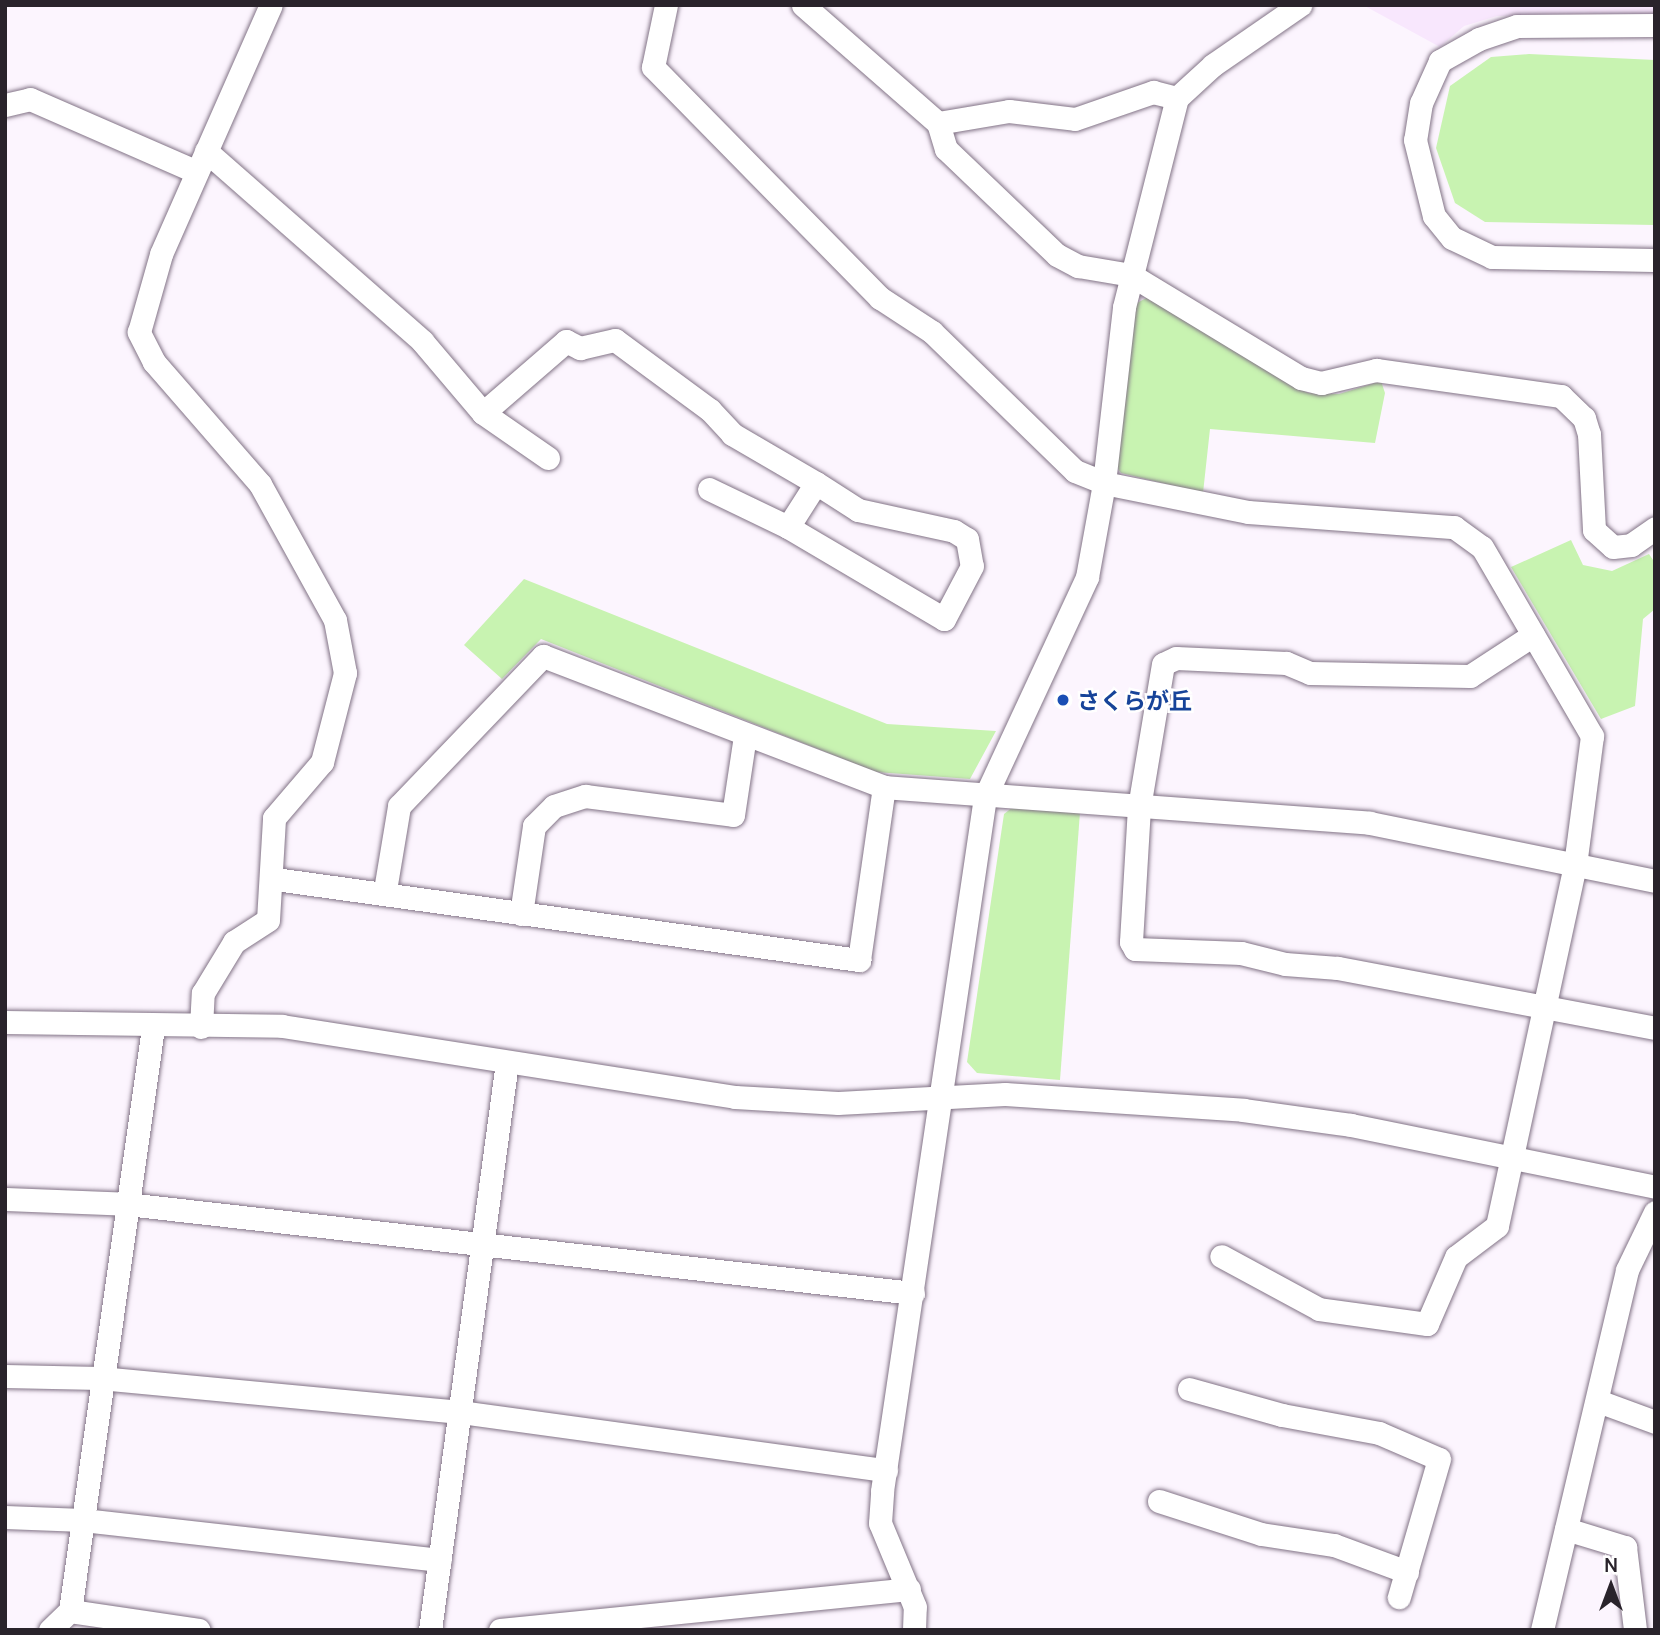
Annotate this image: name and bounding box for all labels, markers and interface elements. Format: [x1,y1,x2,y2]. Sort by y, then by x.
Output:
place label: さくらが丘 [1077,686,1192,714]
marker: さくらが丘 [1055,692,1071,708]
north arrow [1576,1551,1646,1621]
text: N [1604,1552,1618,1578]

